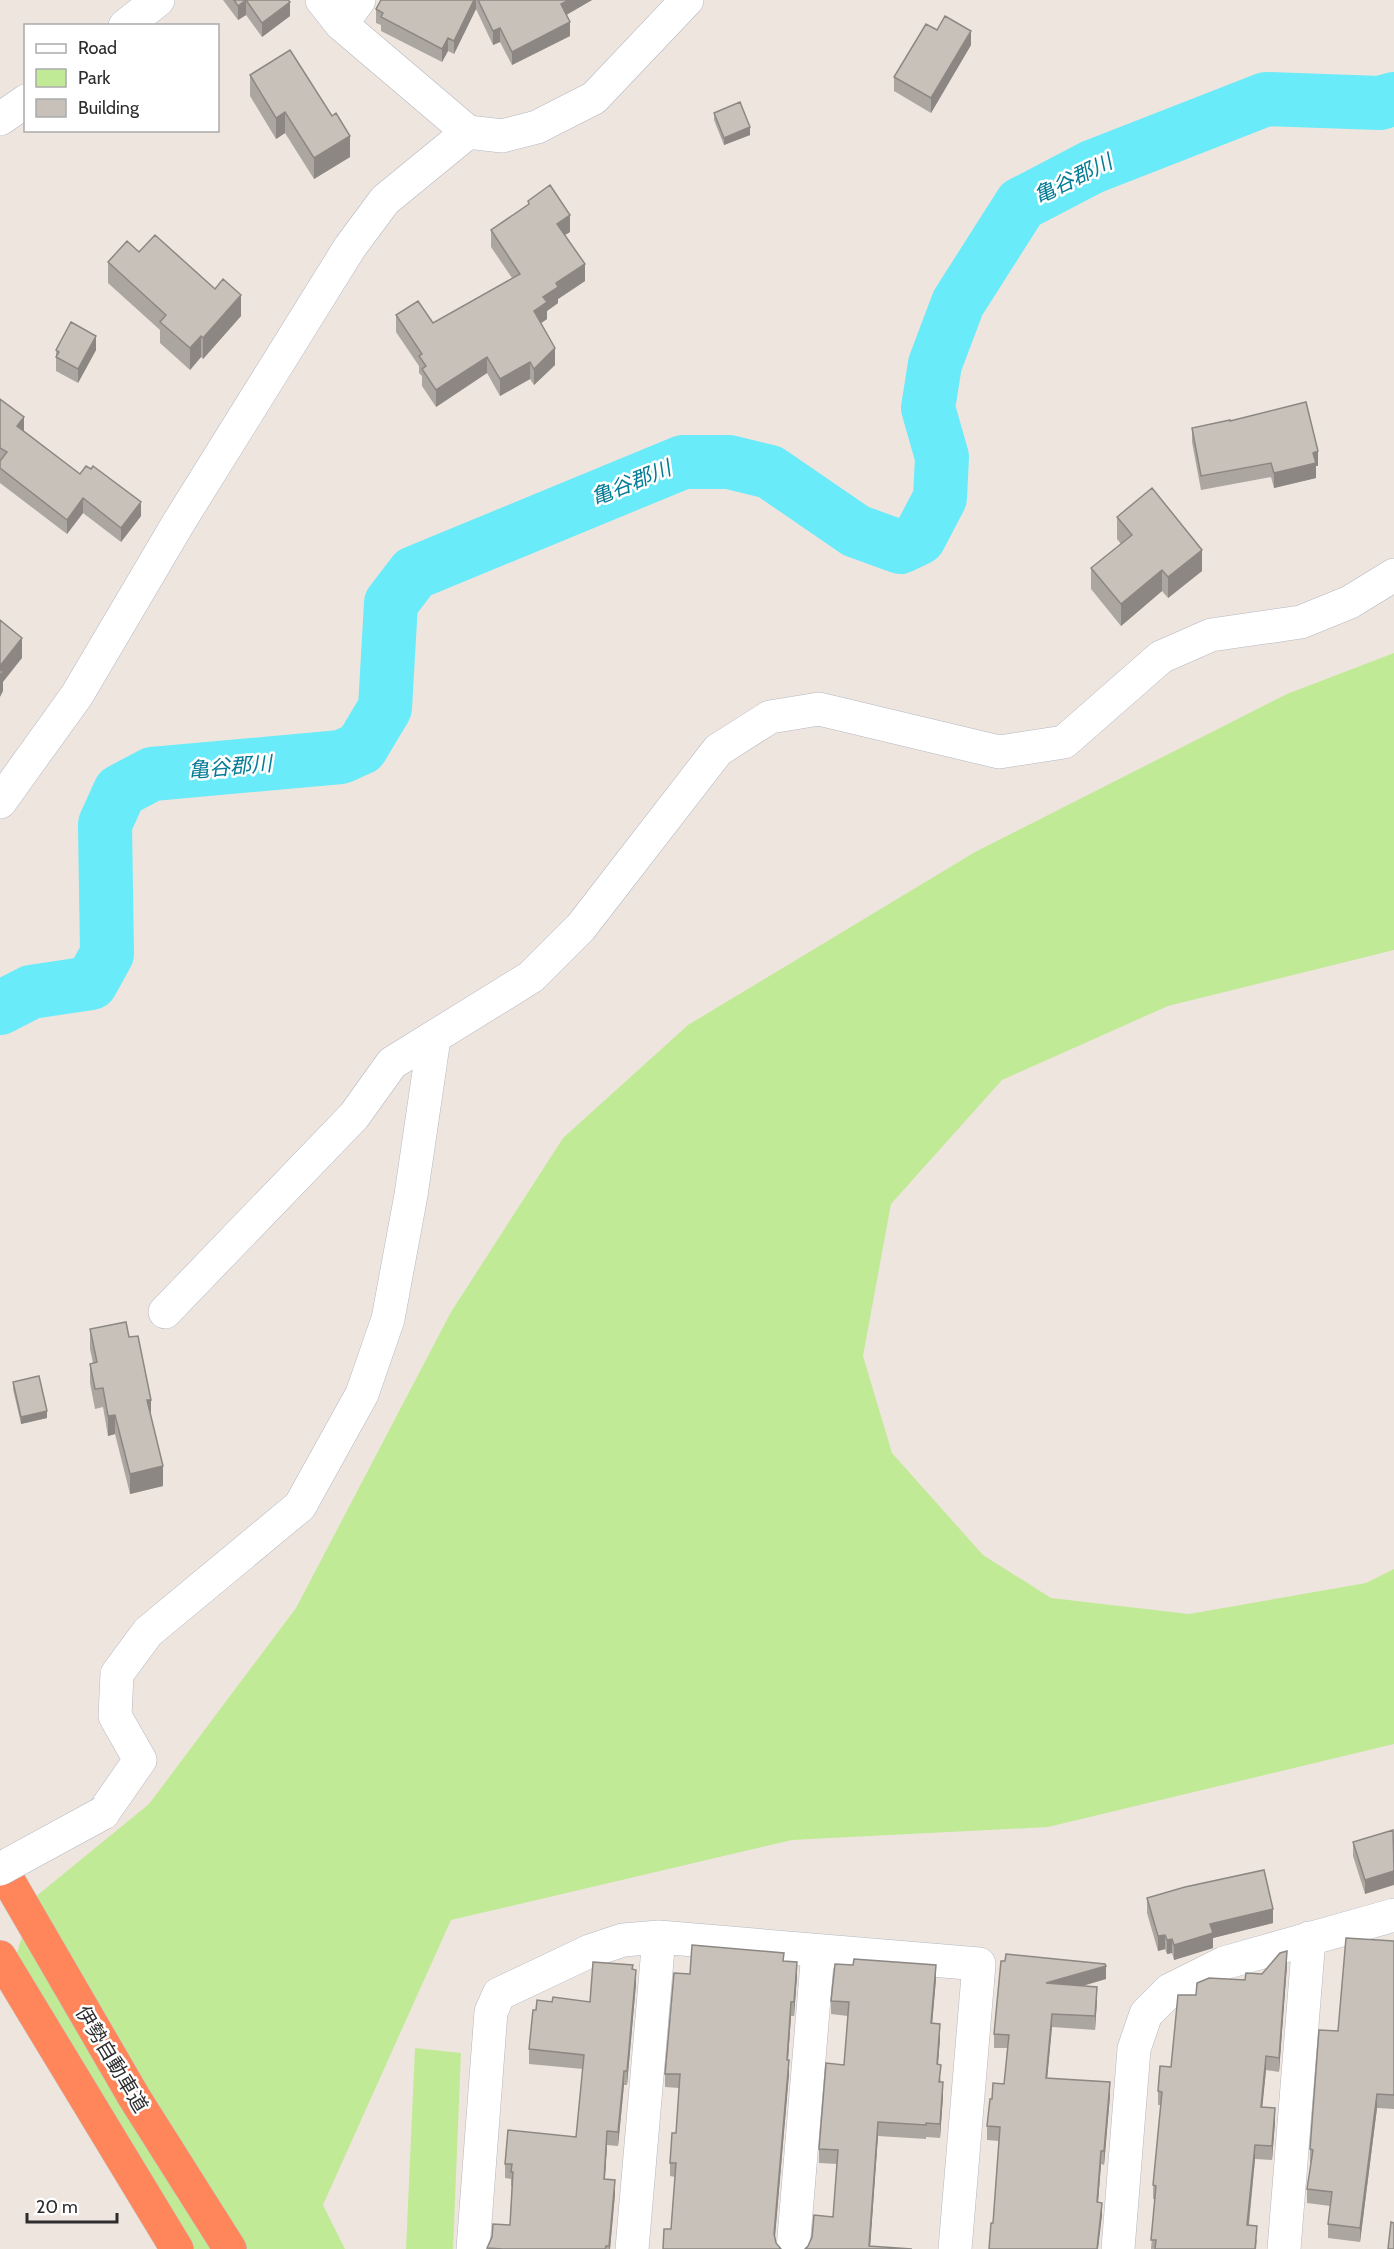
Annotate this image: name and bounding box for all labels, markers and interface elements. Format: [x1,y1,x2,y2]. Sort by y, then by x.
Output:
legend [24,24,219,132]
text: Road [78,37,117,59]
text: Park [78,67,111,89]
text: Building [78,97,140,119]
water label: 亀谷郡川 [1030,148,1118,208]
water label: 亀谷郡川 [587,454,676,510]
water label: 亀谷郡川 [187,750,275,783]
street label: 伊勢自動車道 [71,2001,153,2117]
scale bar [27,2186,117,2224]
text: 20 m [36,2196,78,2218]

